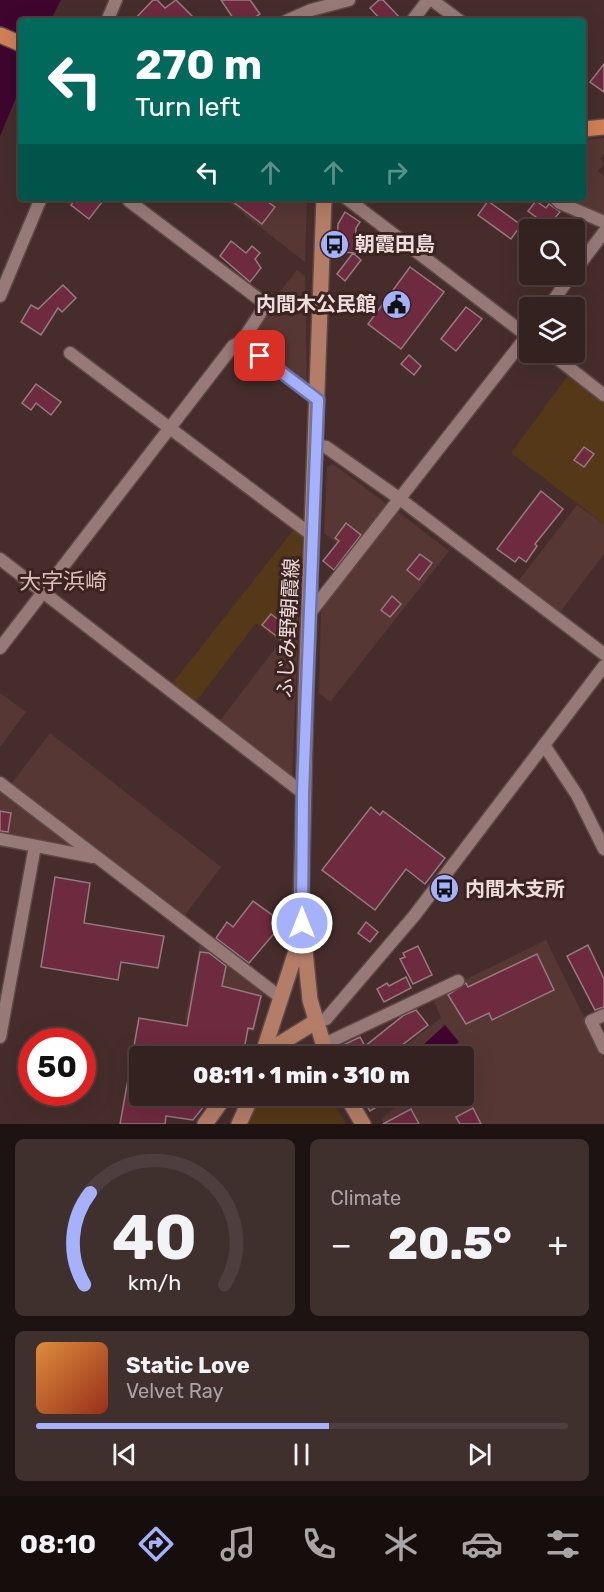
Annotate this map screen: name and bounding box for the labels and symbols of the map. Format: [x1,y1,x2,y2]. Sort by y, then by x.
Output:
bus stop icon: 朝霞田島 [318,228,350,260]
place label: 朝霞田島 [355,232,435,256]
public building icon: 内間木公民館 [381,288,413,320]
place label: 内間木公民館 [256,292,376,316]
pin [234,330,285,381]
street label: ふじみ野朝霞線 [272,557,304,699]
district label: 大字浜崎 [19,568,107,595]
bus stop icon: 内間木支所 [428,873,460,905]
place label: 内間木支所 [465,877,565,901]
position arrow [270,891,334,955]
speed limit sign: 50 [18,1028,96,1106]

